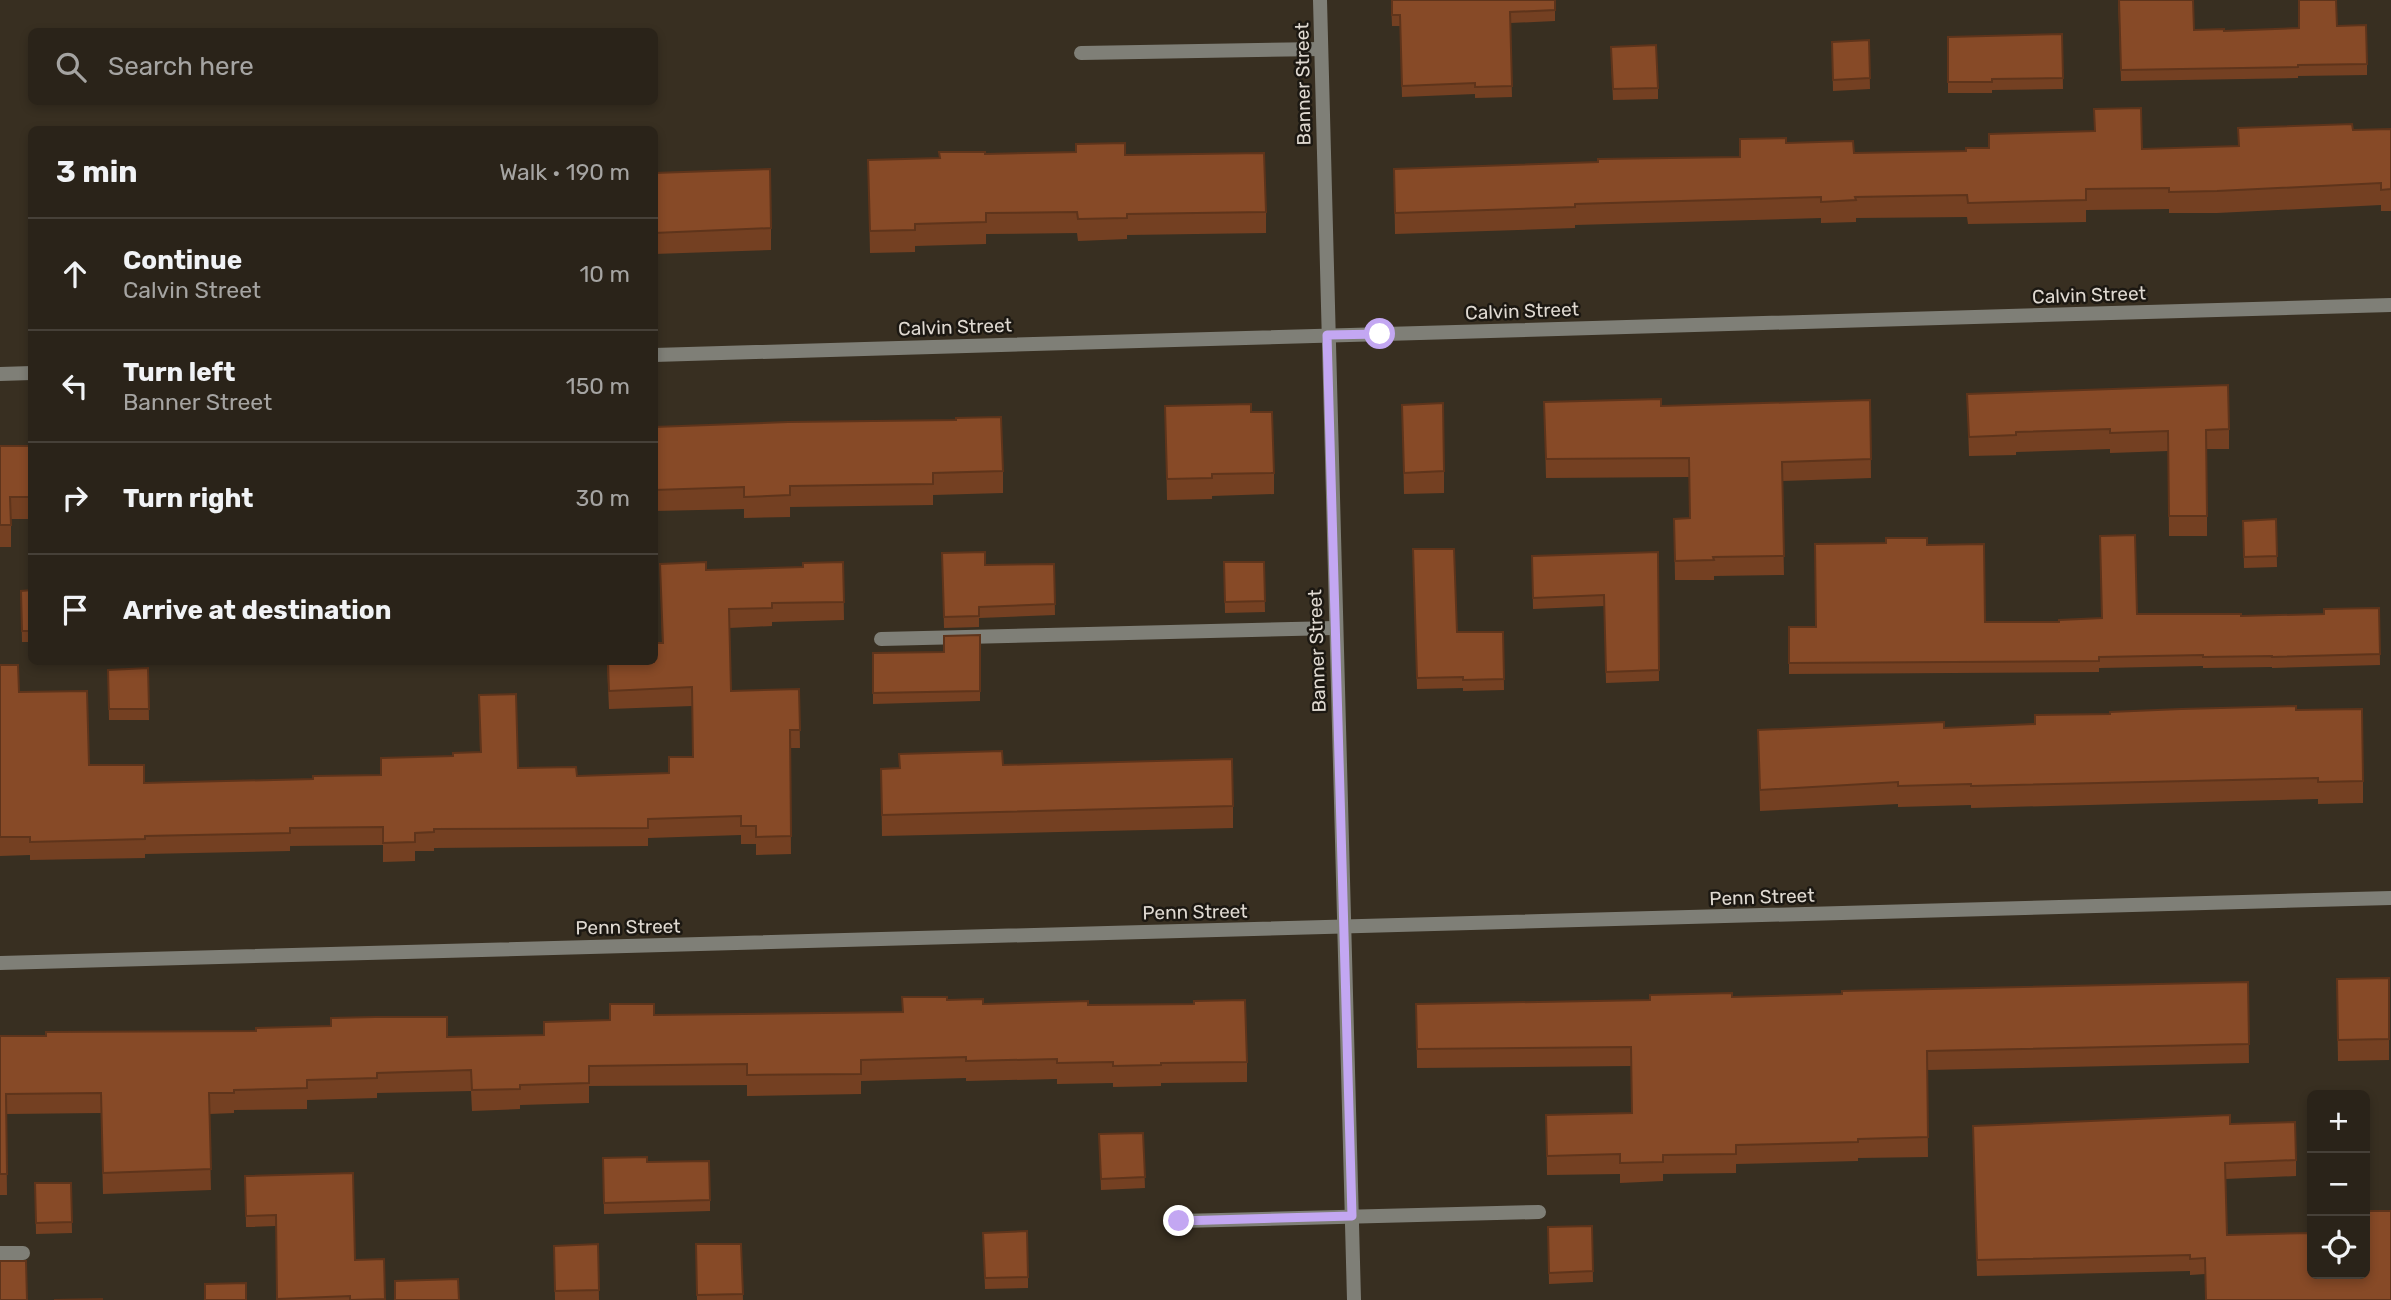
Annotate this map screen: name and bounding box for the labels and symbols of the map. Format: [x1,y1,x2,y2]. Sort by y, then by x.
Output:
street label: Banner Street [1290,22,1316,146]
street label: Calvin Street [2032,281,2147,308]
street label: Calvin Street [1465,297,1580,324]
street label: Calvin Street [898,313,1013,340]
route start [1364,318,1395,349]
street label: Banner Street [1303,588,1331,713]
street label: Penn Street [1709,884,1816,910]
street label: Penn Street [1142,900,1248,924]
street label: Penn Street [575,915,681,939]
route end [1163,1205,1194,1236]

